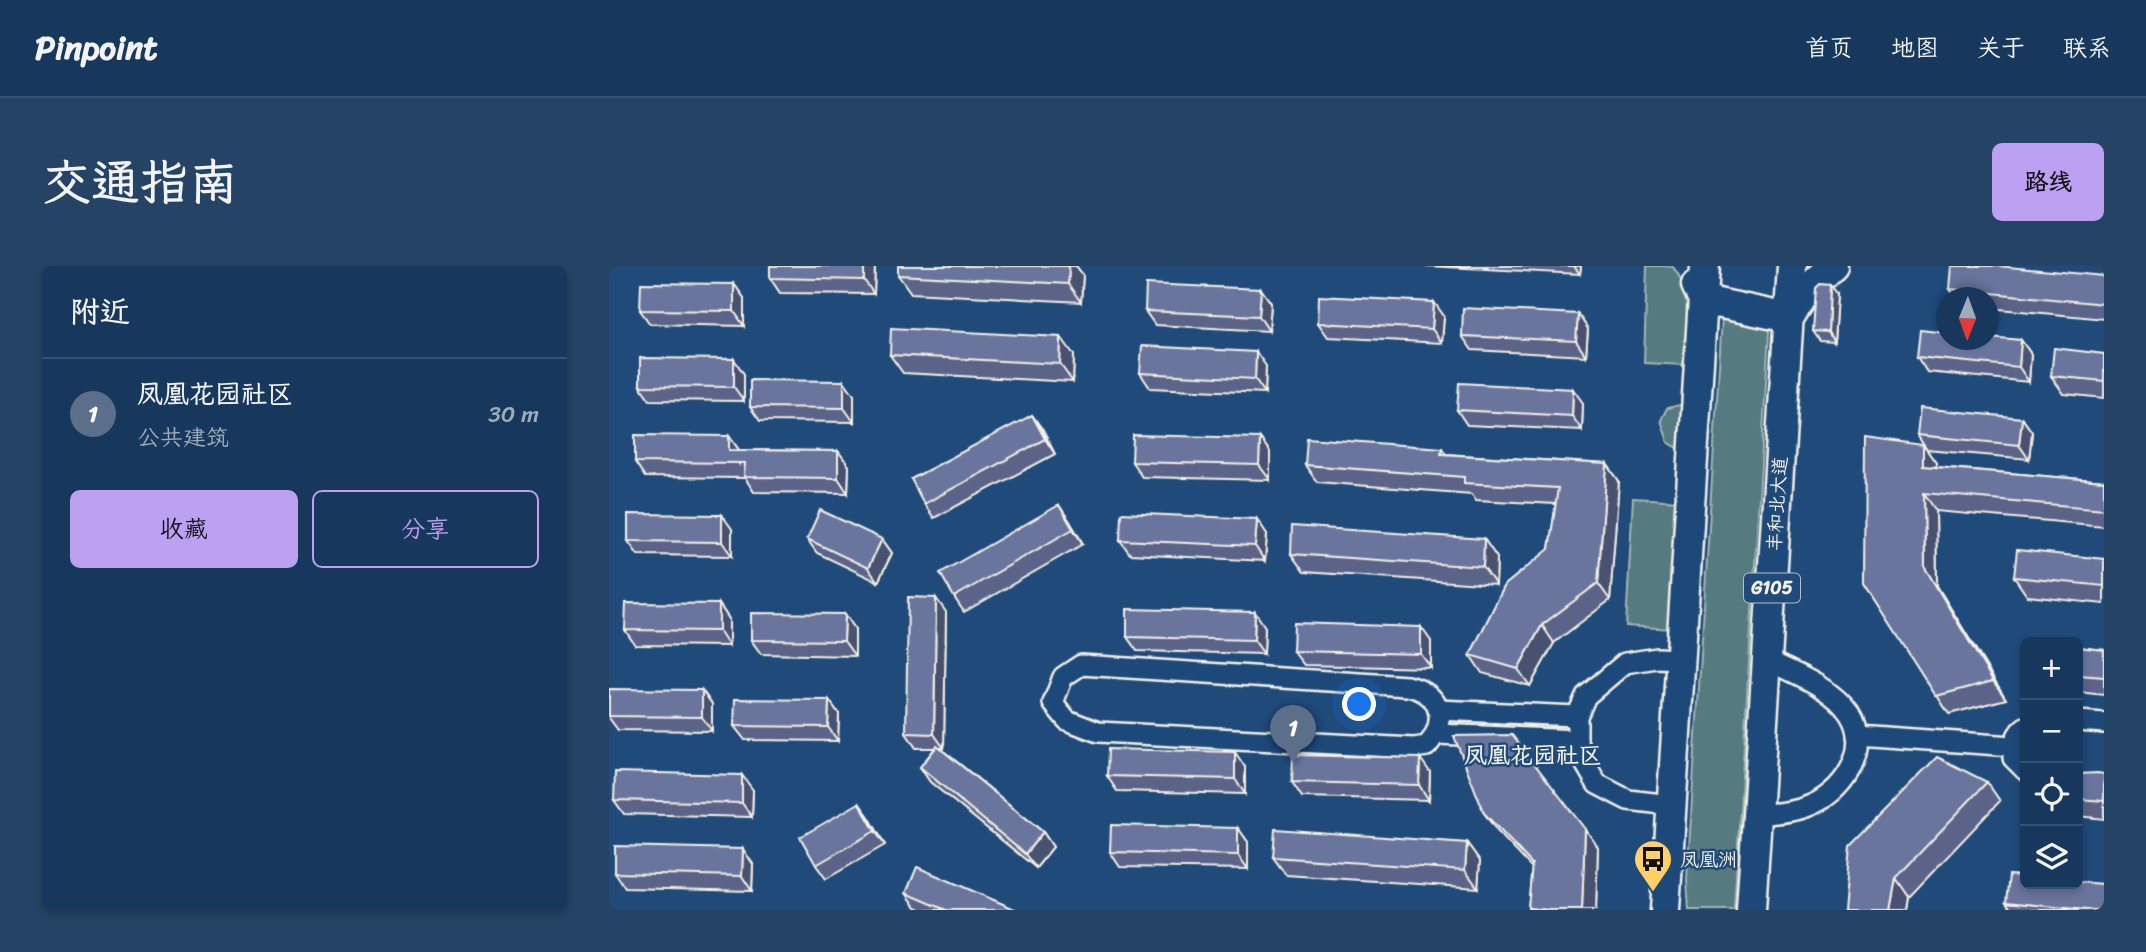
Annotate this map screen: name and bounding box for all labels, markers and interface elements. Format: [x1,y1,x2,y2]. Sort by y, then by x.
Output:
text: Pinpoint [35,19,158,77]
text: 首页 [1805,27,1853,69]
text: 地图 [1891,27,1939,69]
text: 关于 [1977,27,2025,69]
text: 联系 [2063,27,2111,69]
text: 交通指南 [42,139,238,226]
button: 路线 [1992,143,2104,221]
text: 附近 [70,285,130,339]
north arrow [1936,287,1999,350]
text: 凤凰花园社区 [137,371,293,417]
text: 1 [88,394,98,435]
text: 30 m [488,394,539,435]
text: 公共建筑 [137,417,229,458]
street label: 丰和北大道 [1757,455,1797,553]
button: 收藏 [70,490,298,568]
button: 分享 [312,490,539,568]
road number: G105 [1744,574,1800,602]
map controls [2020,637,2083,889]
button: + [2020,637,2083,700]
your location [1342,687,1376,721]
button: − [2020,700,2083,763]
pin: 1 [1270,705,1316,763]
district label: 凤凰花园社区 [1464,735,1602,776]
button: locate [2020,763,2083,826]
button: layers [2020,826,2083,889]
bus stop icon: 凤凰洲 [1632,838,1674,893]
place label: 凤凰洲 [1680,843,1737,876]

